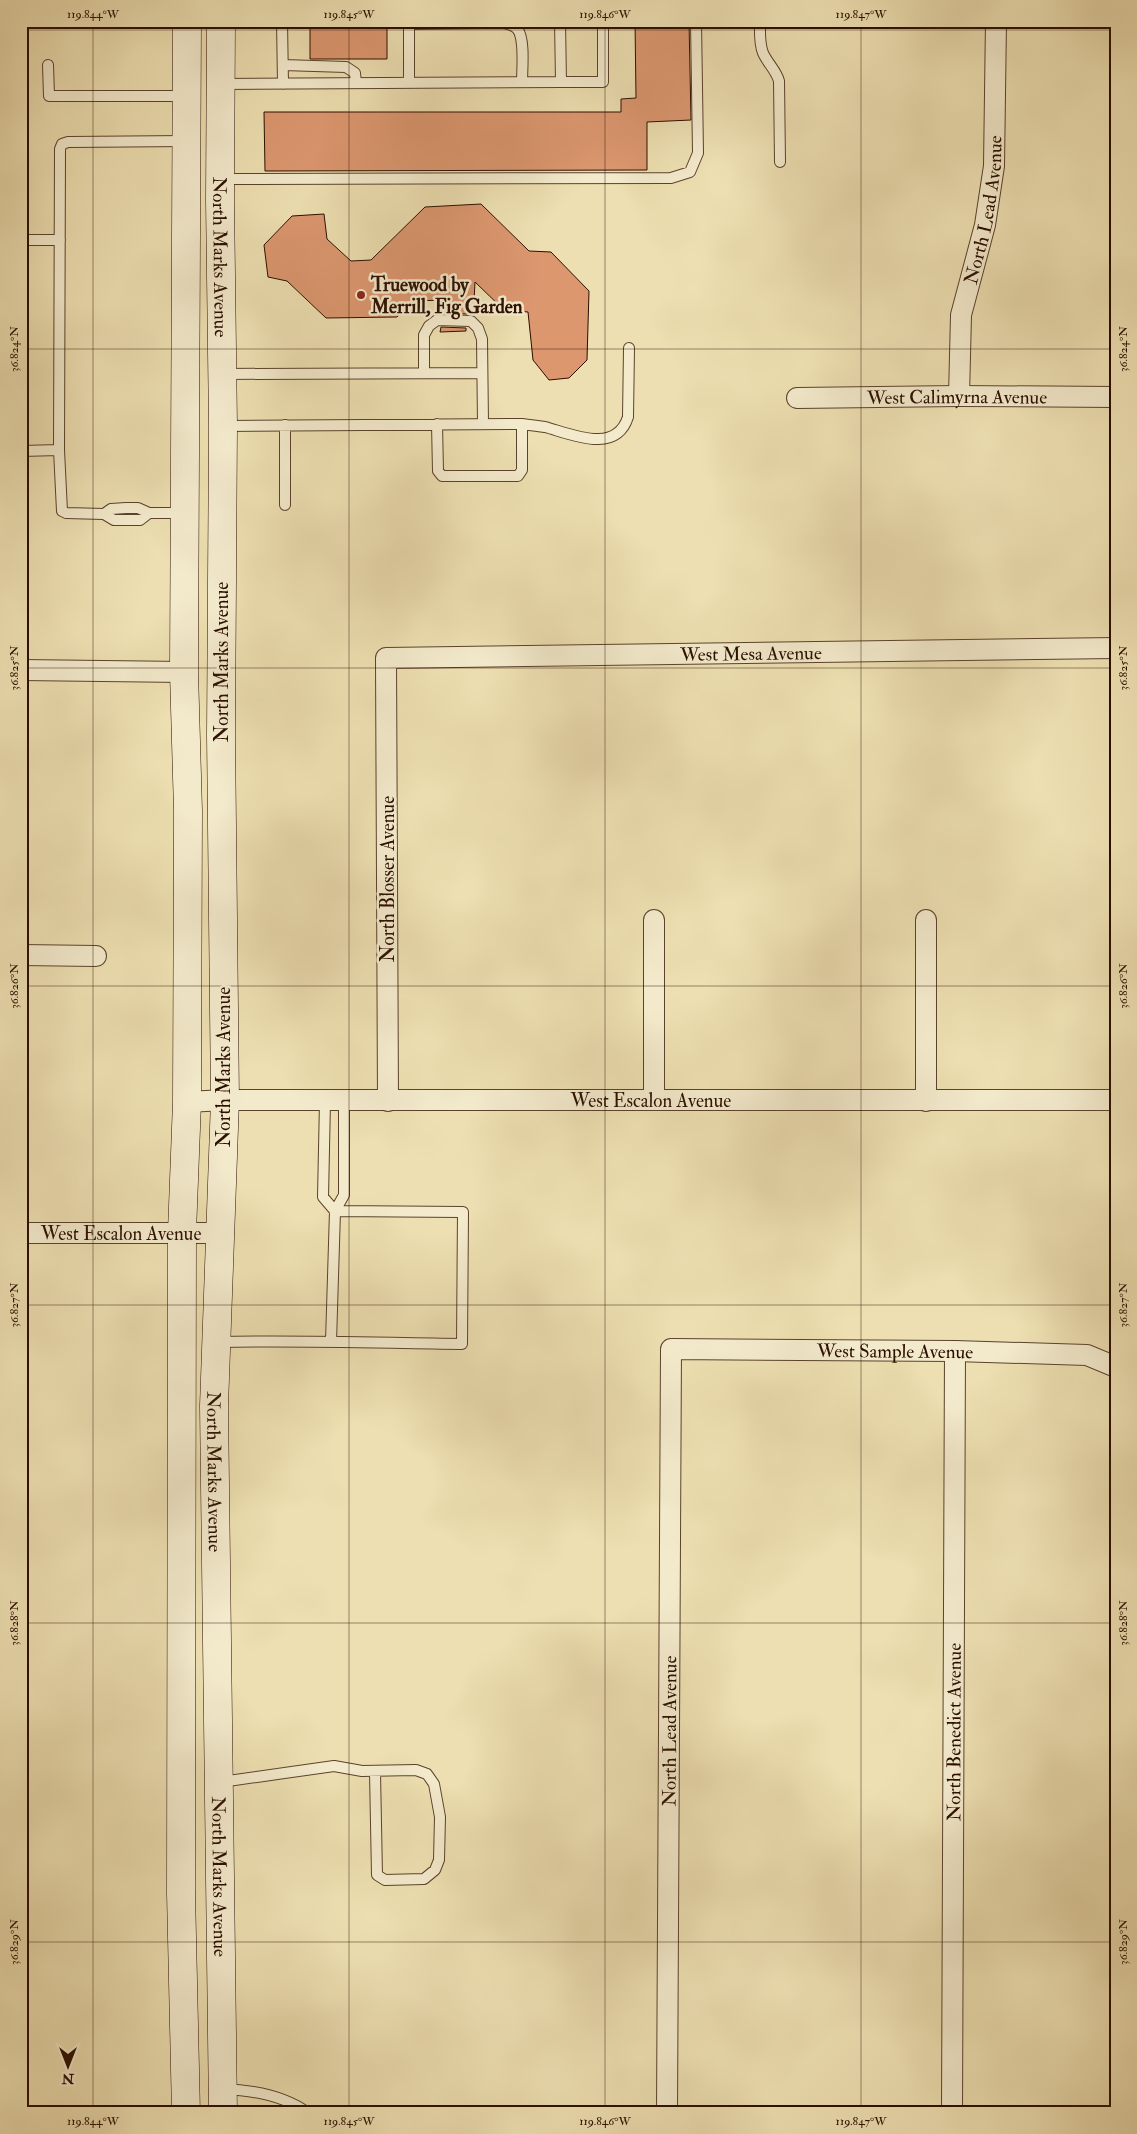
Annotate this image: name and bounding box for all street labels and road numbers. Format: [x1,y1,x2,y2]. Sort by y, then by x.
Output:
street label: North Lead Avenue [959,135,1007,287]
street label: North Marks Avenue [207,177,233,337]
street label: West Calimyrna Avenue [866,385,1047,410]
street label: North Marks Avenue [210,582,234,742]
street label: West Mesa Avenue [679,641,822,667]
street label: North Blosser Avenue [376,796,400,962]
street label: North Marks Avenue [212,987,236,1147]
street label: West Escalon Avenue [570,1089,731,1113]
street label: West Escalon Avenue [40,1222,201,1246]
street label: West Sample Avenue [816,1339,974,1365]
street label: North Marks Avenue [201,1391,227,1552]
street label: North Benedict Avenue [942,1643,967,1821]
street label: North Lead Avenue [658,1655,682,1807]
street label: North Marks Avenue [206,1796,232,1957]

